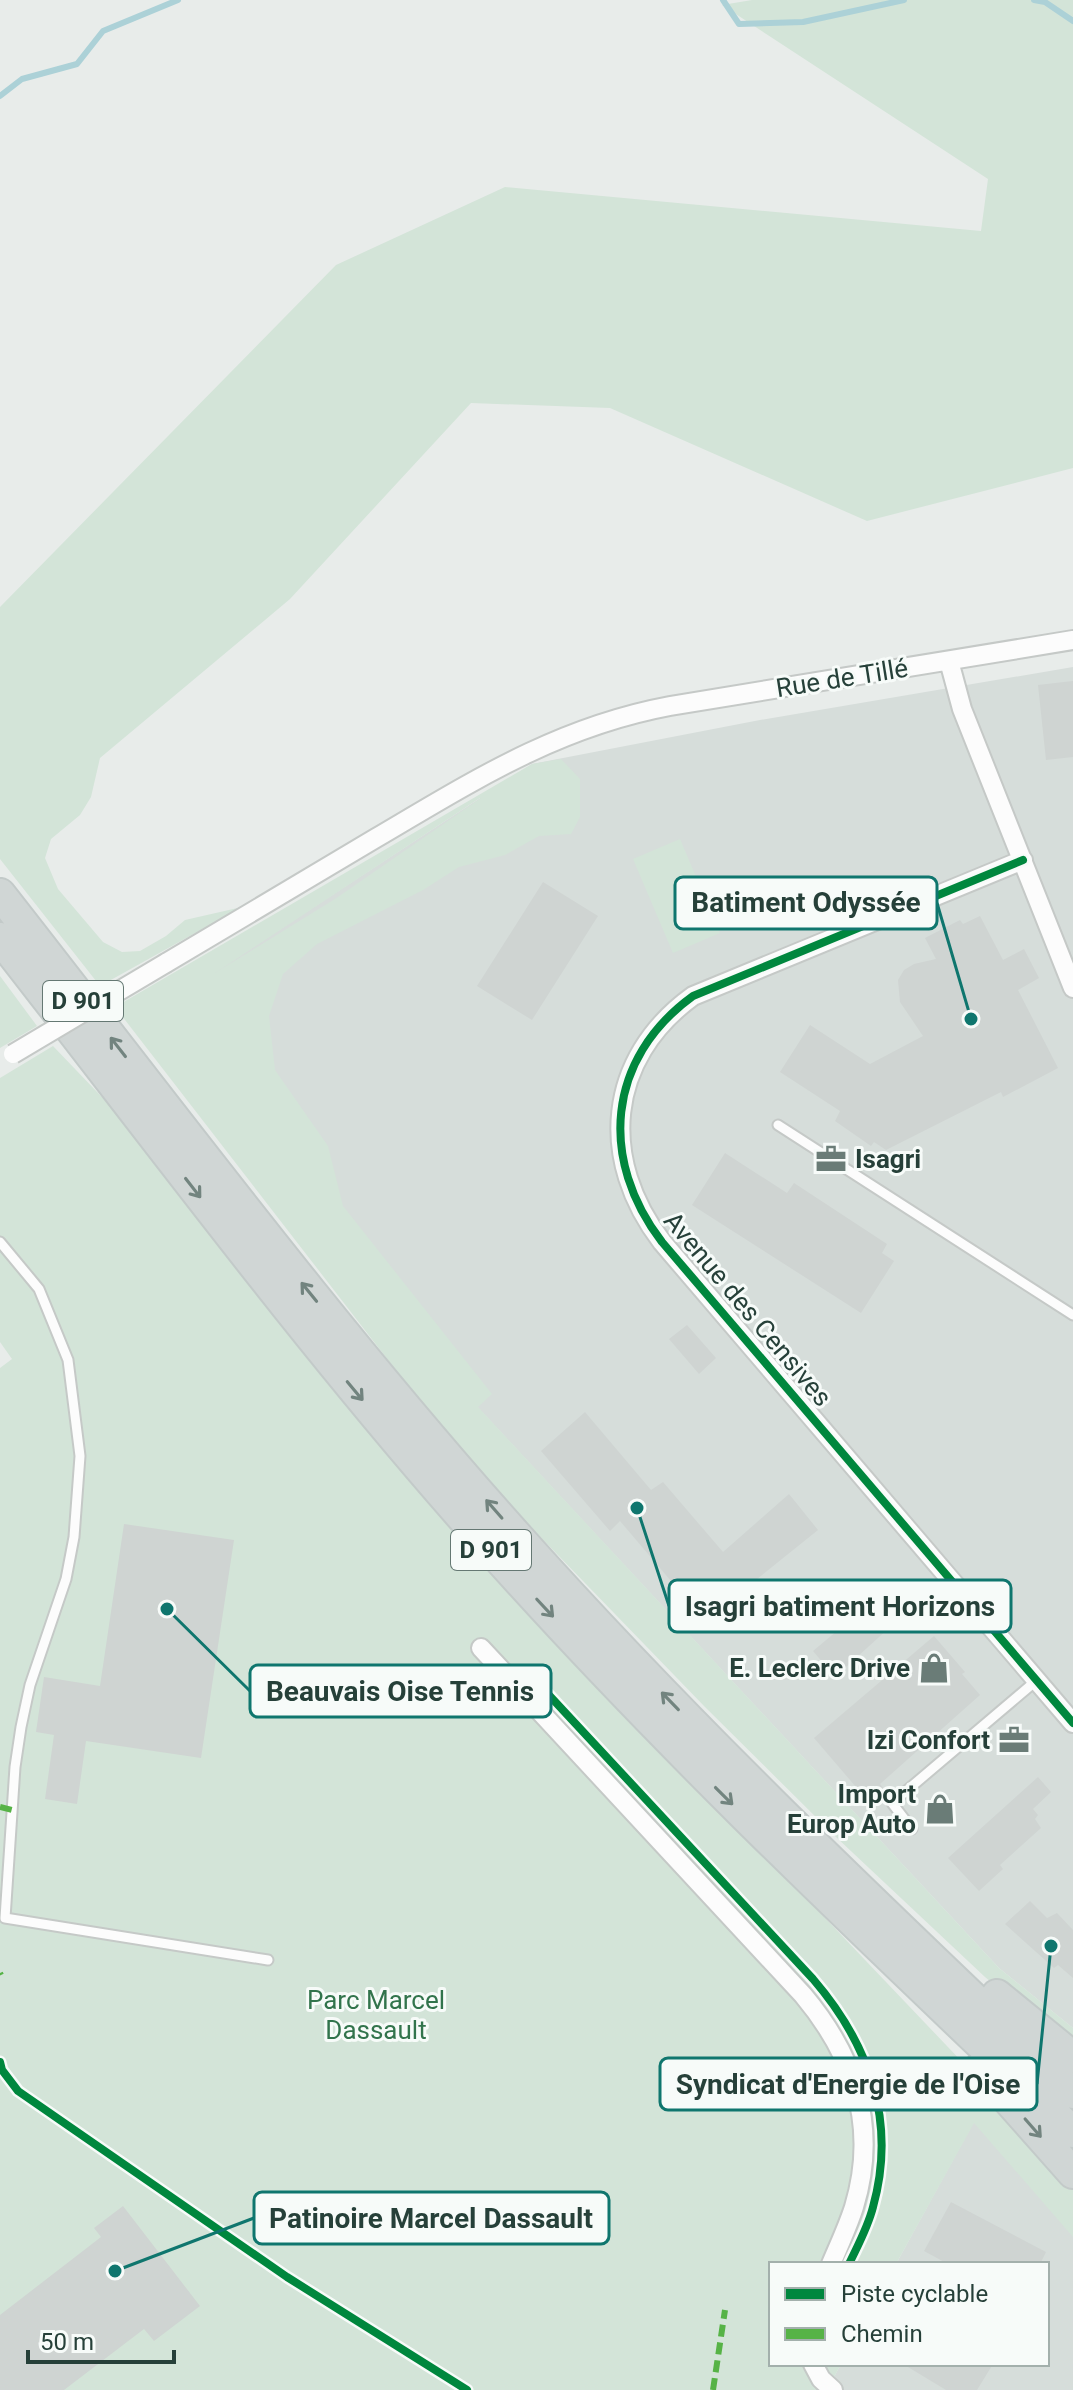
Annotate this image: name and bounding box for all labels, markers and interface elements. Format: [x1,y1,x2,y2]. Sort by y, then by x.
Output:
street label: Rue de Tillé [774,653,910,703]
callout: Batiment Odyssée [675,877,937,929]
text: Batiment Odyssée [691,886,921,919]
road number: D 901 [43,981,123,1021]
one-way arrow [110,1037,127,1058]
office icon: Isagri [814,1142,848,1176]
place label: Isagri [855,1144,921,1174]
one-way arrow [185,1177,202,1198]
street label: Avenue des Censives [658,1206,838,1412]
one-way arrow [301,1282,318,1303]
one-way arrow [346,1380,364,1401]
one-way arrow [485,1500,503,1520]
road number: D 901 [451,1530,531,1570]
callout: Isagri batiment Horizons [669,1580,1011,1632]
text: Isagri batiment Horizons [685,1590,995,1623]
one-way arrow [535,1598,554,1618]
shop icon: E. Leclerc Drive [917,1651,951,1685]
place label: E. Leclerc Drive [729,1653,910,1683]
callout: Beauvais Oise Tennis [250,1665,551,1717]
text: Beauvais Oise Tennis [266,1675,534,1708]
one-way arrow [661,1691,679,1711]
office icon: Izi Confort [997,1723,1031,1757]
place label: Izi Confort [867,1725,990,1755]
place label: Import Europ Auto [787,1779,916,1839]
one-way arrow [714,1786,733,1805]
shop icon: Import Europ Auto [923,1792,957,1826]
park label: Parc Marcel Dassault [307,1985,445,2045]
callout: Syndicat d'Energie de l'Oise [660,2058,1037,2110]
text: Syndicat d'Energie de l'Oise [676,2068,1020,2101]
one-way arrow [1024,2118,1042,2138]
callout: Patinoire Marcel Dassault [254,2192,609,2244]
text: Patinoire Marcel Dassault [269,2202,593,2235]
legend [769,2262,1049,2366]
text: Piste cyclable [841,2280,988,2308]
scale bar [28,2314,174,2364]
text: Chemin [841,2320,923,2348]
text: 50 m [40,2328,94,2356]

